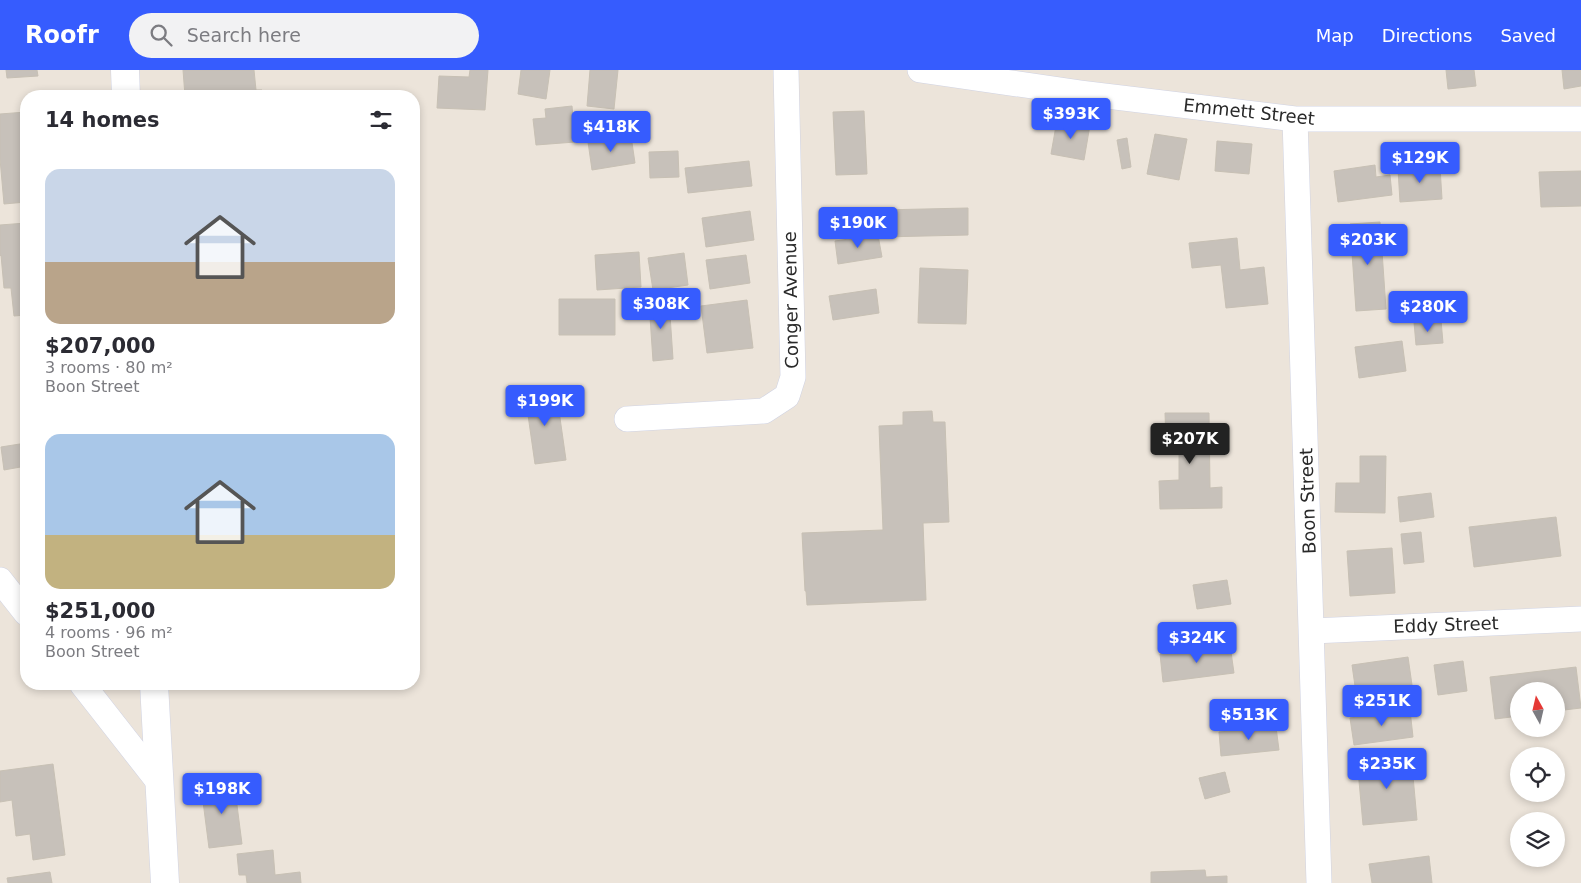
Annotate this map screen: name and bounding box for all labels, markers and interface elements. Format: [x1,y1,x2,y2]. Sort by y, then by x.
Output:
search box [129,13,479,58]
text: Roofr [25,21,99,49]
icon: search [147,21,175,49]
text: Search here [187,24,301,46]
text: Map [1316,25,1354,46]
text: Directions [1382,25,1472,46]
text: Saved [1500,25,1556,46]
street label: Emmett Street [1182,94,1316,129]
pin: $393K [1036,98,1106,140]
text: $393K [1043,104,1099,123]
icon: filters [367,106,395,134]
text: 14 homes [45,108,160,132]
pin: $418K [576,111,646,153]
text: $418K [583,117,639,136]
pin: $129K [1385,142,1455,184]
text: $129K [1392,148,1448,167]
icon: home [175,202,265,292]
pin: $190K [823,206,893,249]
text: $190K [830,213,886,232]
pin: $203K [1333,224,1403,266]
text: $203K [1340,230,1396,249]
street label: Conger Avenue [779,231,802,369]
pin: $308K [626,288,696,330]
pin: $280K [1393,290,1463,333]
text: $308K [633,294,689,313]
text: $280K [1400,297,1456,316]
text: $207,000 [45,334,155,358]
text: 3 rooms · 80 m² [45,358,173,377]
text: Boon Street [45,377,139,396]
pin: $199K [510,384,580,427]
text: $199K [517,391,573,410]
pin: $207K [1155,422,1225,465]
text: $207K [1162,429,1218,448]
street label: Boon Street [1295,448,1320,554]
icon: home [175,467,265,557]
text: $251,000 [45,599,155,623]
street label: Eddy Street [1393,612,1499,637]
pin: $324K [1162,622,1232,664]
text: 4 rooms · 96 m² [45,623,173,642]
text: $324K [1169,628,1225,647]
text: Boon Street [45,642,139,661]
north arrow [1510,682,1565,738]
map controls [1510,682,1565,867]
pin: $251K [1347,684,1417,727]
text: $251K [1354,691,1410,710]
pin: $513K [1214,698,1284,741]
text: $513K [1221,705,1277,724]
button: locate [1510,747,1565,802]
pin: $235K [1352,748,1422,790]
text: $235K [1359,754,1415,773]
pin: $198K [187,772,257,815]
text: $198K [194,779,250,798]
button: layers [1510,812,1565,867]

